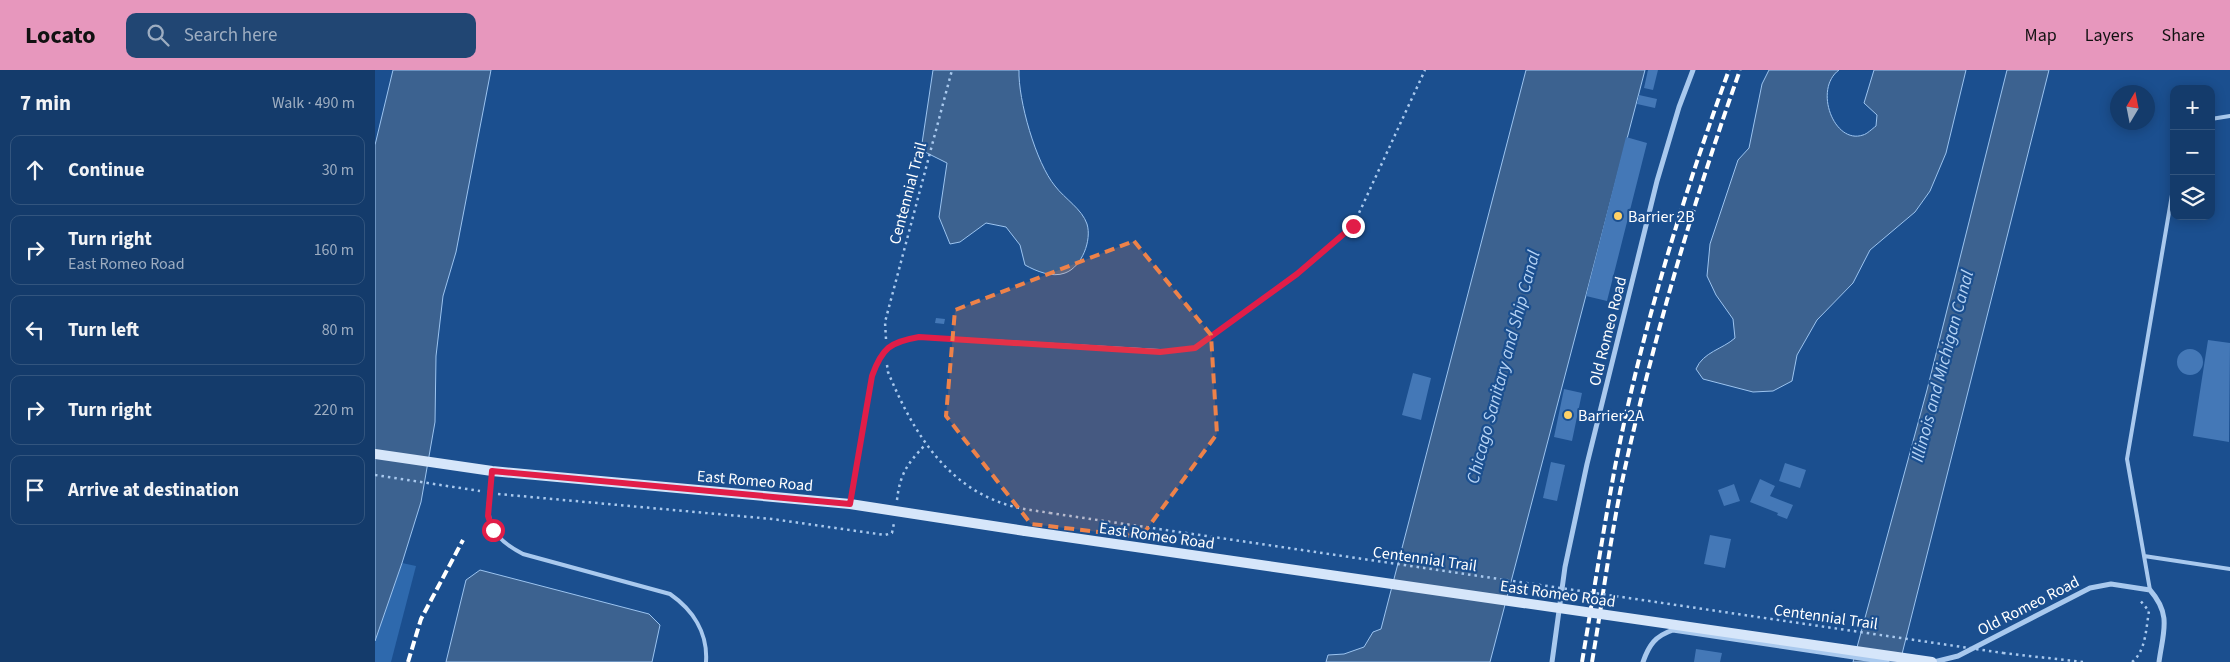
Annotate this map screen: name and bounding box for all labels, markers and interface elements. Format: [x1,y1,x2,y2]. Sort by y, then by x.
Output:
search box [126,13,476,58]
text: Locato [25,18,96,53]
icon: search [144,21,172,49]
text: Search here [184,22,277,49]
text: Map [2025,23,2057,48]
text: Layers [2085,23,2134,48]
text: Share [2162,23,2205,48]
north arrow [2110,85,2155,130]
map controls [2170,85,2215,220]
button: + [2170,85,2215,130]
text: 7 min [20,88,71,118]
text: Walk · 490 m [272,92,355,114]
button: − [2170,130,2215,175]
street label: Centennial Trail [884,140,932,247]
icon: ahead [21,156,49,184]
text: Continue [68,157,145,184]
text: 30 m [322,159,354,181]
button: layers [2170,175,2215,220]
place label: Barrier 2B [1628,206,1695,228]
marker: Barrier 2B [1612,210,1624,222]
route end [1342,215,1365,238]
text: Turn right [68,226,152,253]
icon: right [21,236,49,264]
text: 160 m [314,239,354,261]
water label: Chicago Sanitary and Ship Canal [1460,247,1547,486]
text: East Romeo Road [68,253,185,275]
water label: Illinois and Michigan Canal [1905,267,1980,465]
street label: Old Romeo Road [1584,274,1632,388]
icon: left [21,316,49,344]
text: Turn left [68,317,139,344]
text: 80 m [322,319,354,341]
icon: right [21,396,49,424]
text: Turn right [68,397,152,424]
text: 220 m [314,399,354,421]
place label: Barrier 2A [1578,405,1644,427]
marker: Barrier 2A [1562,409,1574,421]
street label: East Romeo Road [696,465,814,497]
icon: arrive [21,476,49,504]
text: Arrive at destination [68,477,239,504]
street label: East Romeo Road [1098,517,1216,555]
route start [482,519,505,542]
street label: Centennial Trail [1371,541,1478,577]
street label: Old Romeo Road [1974,571,2083,641]
street label: East Romeo Road [1499,575,1617,613]
street label: Centennial Trail [1772,599,1879,635]

